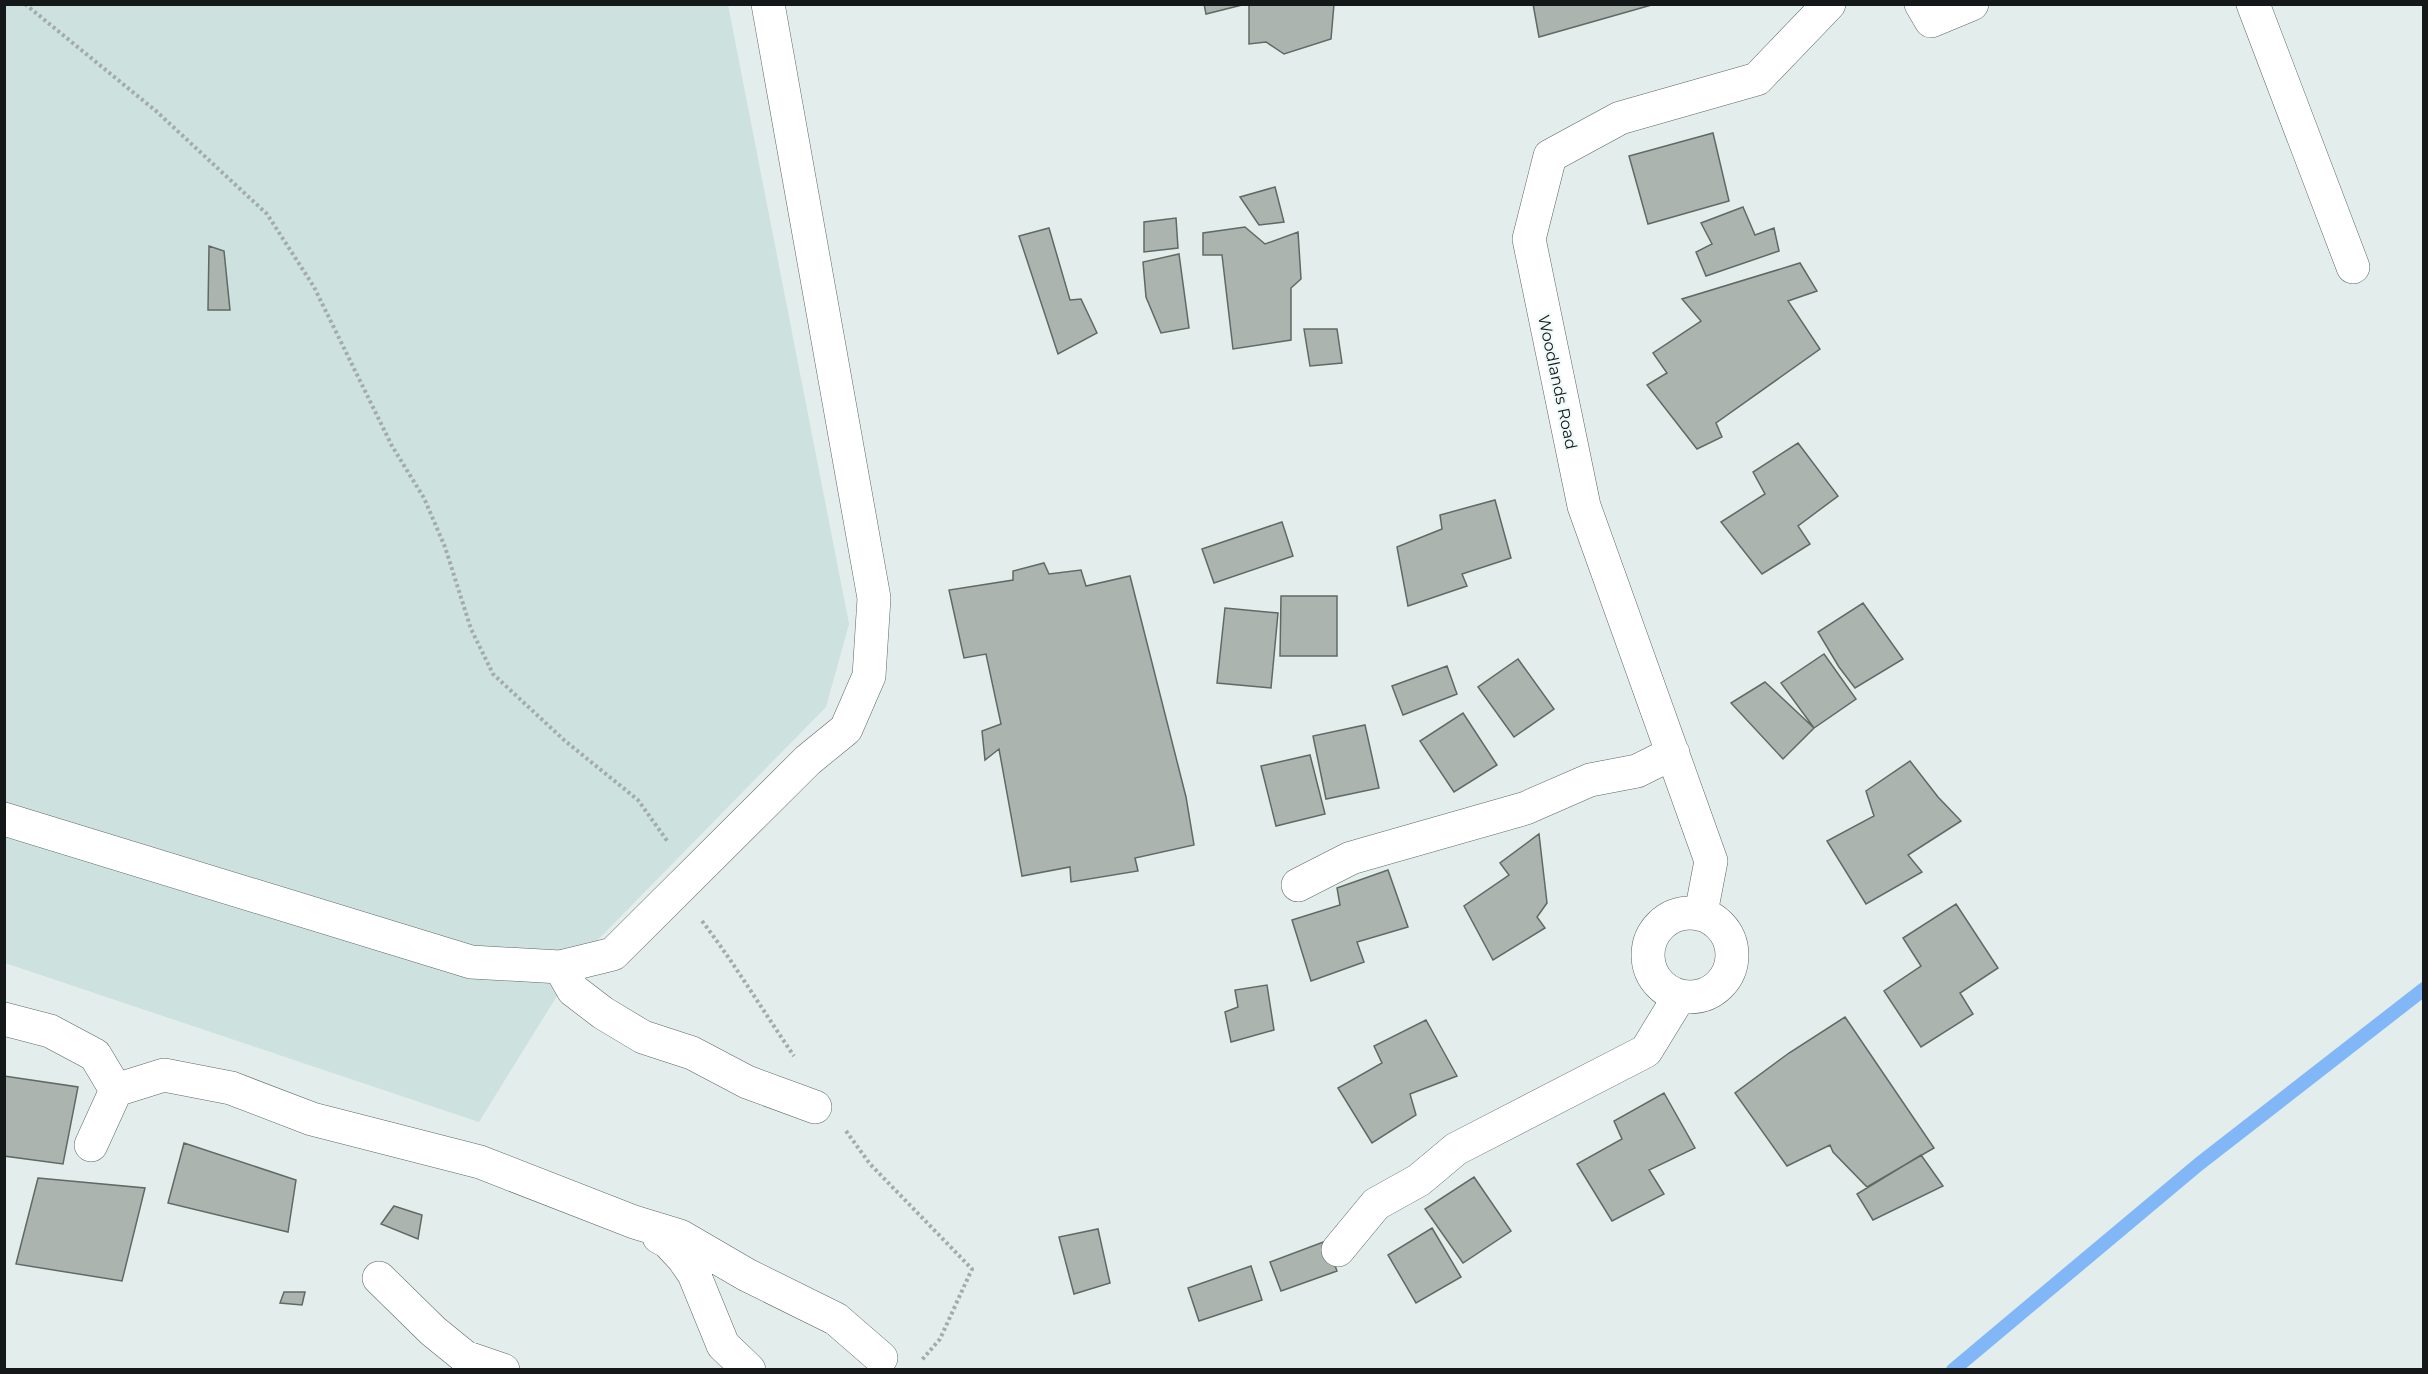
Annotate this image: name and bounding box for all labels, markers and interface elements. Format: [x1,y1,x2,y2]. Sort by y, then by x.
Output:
street label: Woodlands Road [1534,313,1581,451]

